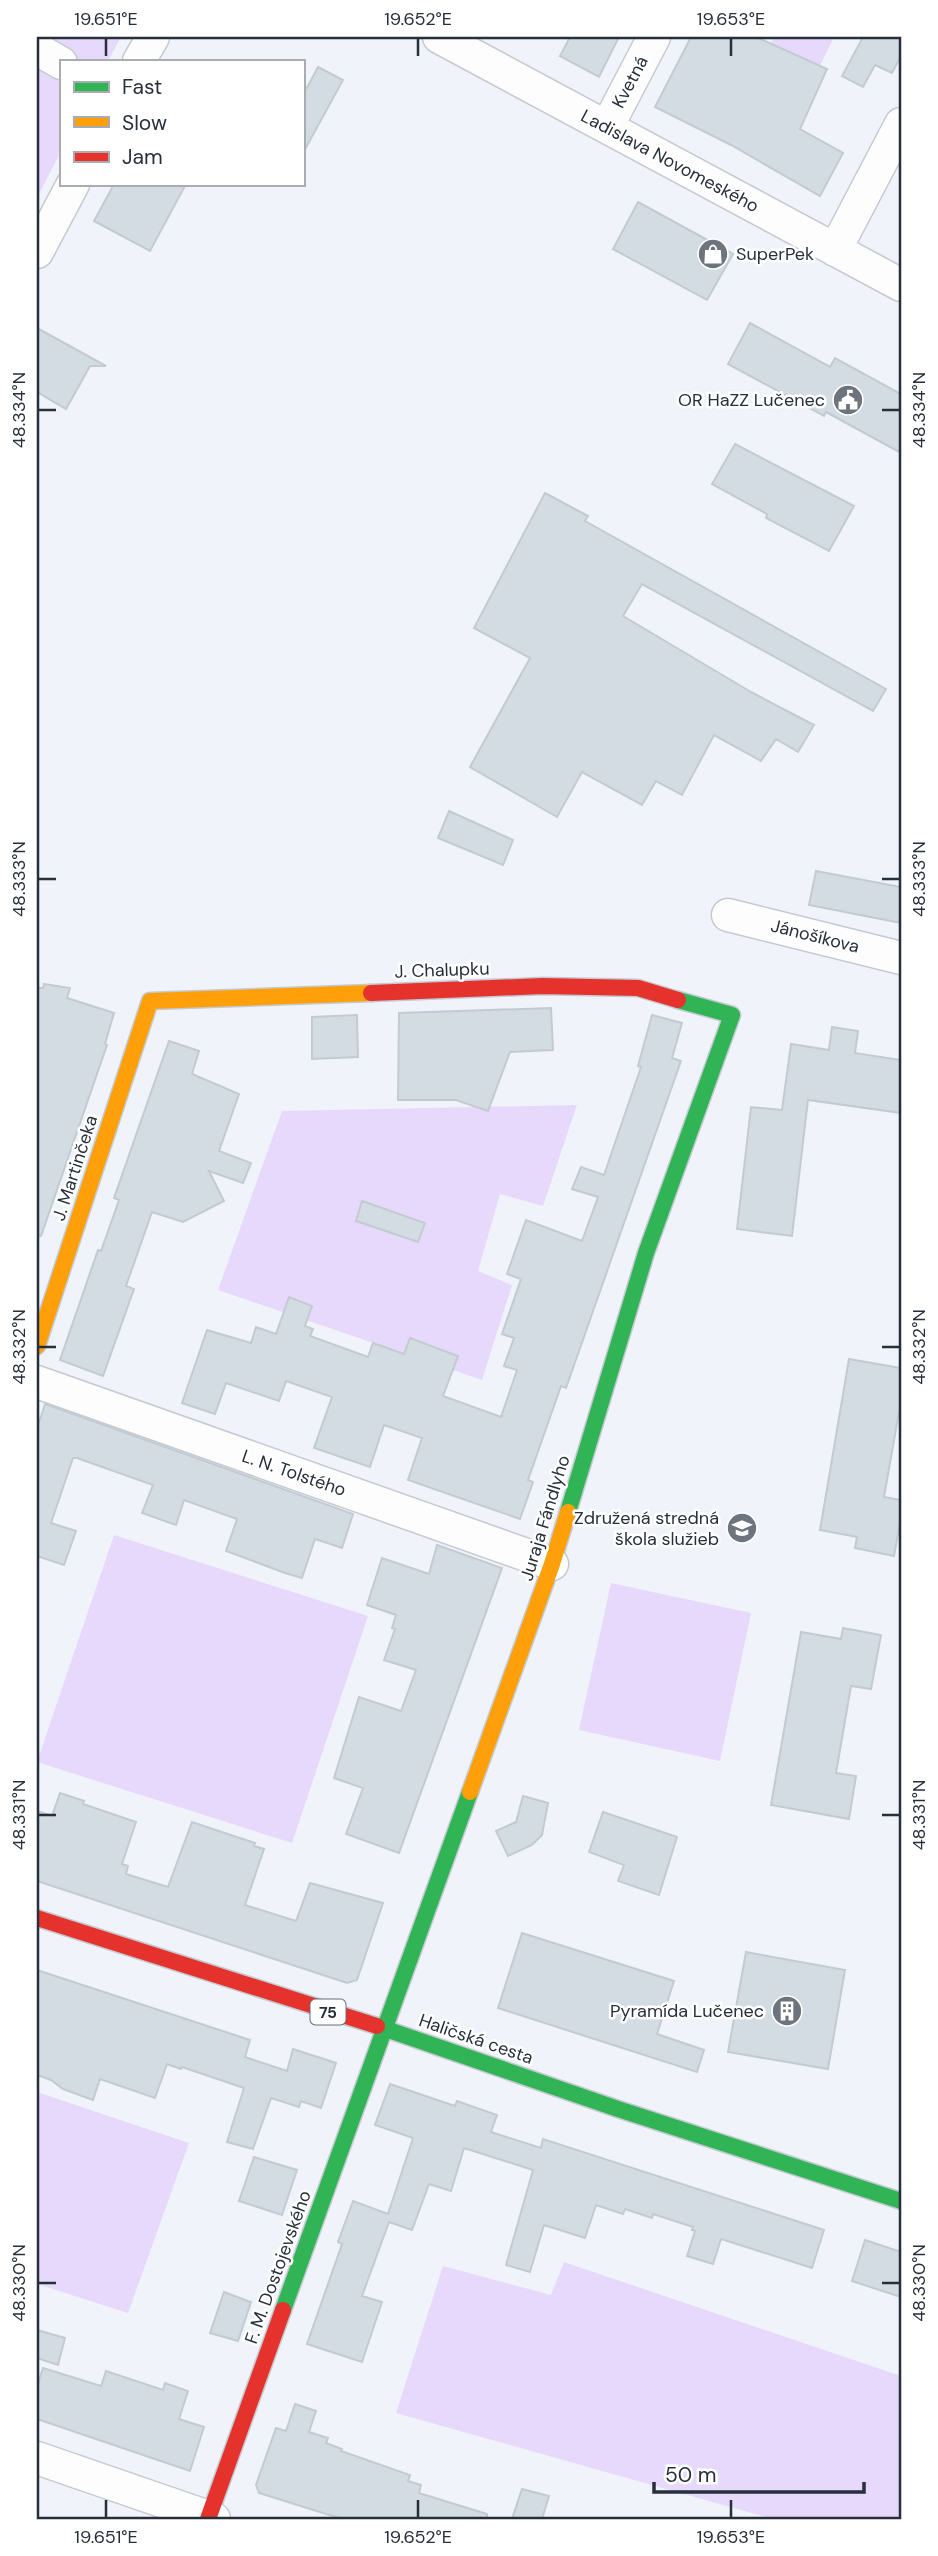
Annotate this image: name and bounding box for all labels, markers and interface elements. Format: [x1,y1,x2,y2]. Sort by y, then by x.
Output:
text: 19.651°E [74,7,138,31]
text: 19.652°E [384,7,452,31]
text: 19.653°E [697,7,765,31]
street label: Kvetná [606,52,654,112]
legend [60,60,304,186]
text: Fast [122,73,162,101]
street label: Ladislava Novomeského [577,104,763,218]
text: Slow [122,109,167,137]
text: Jam [122,143,163,171]
shop icon: SuperPek [696,237,730,271]
place label: SuperPek [736,242,814,266]
text: 48.334°N [7,372,31,448]
text: 48.334°N [907,372,931,448]
public building icon: OR HaZZ Lučenec [831,383,865,417]
place label: OR HaZZ Lučenec [678,388,825,412]
text: 48.333°N [7,841,31,917]
text: 48.333°N [907,841,931,917]
street label: Jánošíkova [768,913,862,959]
street label: J. Chalupku [394,956,490,984]
street label: J. Martinčeka [47,1112,103,1224]
text: 48.332°N [7,1309,31,1385]
text: 48.332°N [907,1309,931,1385]
street label: L. N. Tolstého [239,1444,349,1502]
street label: Juraja Fándlyho [514,1452,576,1584]
place label: Združená stredná škola služieb [574,1506,719,1551]
school or university icon: Združená stredná škola služieb [725,1511,759,1545]
text: 48.331°N [7,1780,31,1850]
text: 48.331°N [907,1780,931,1850]
building icon: Pyramída Lučenec [770,1994,804,2028]
place label: Pyramída Lučenec [610,1999,764,2023]
road number: 75 [310,2000,346,2024]
street label: Haličská cesta [416,2008,536,2070]
street label: F. M. Dostojevského [239,2187,317,2347]
text: 48.330°N [7,2244,31,2322]
text: 48.330°N [907,2244,931,2322]
scale bar [654,2451,864,2495]
text: 50 m [665,2461,716,2489]
text: 19.651°E [74,2525,138,2549]
text: 19.652°E [384,2525,452,2549]
text: 19.653°E [697,2525,765,2549]

